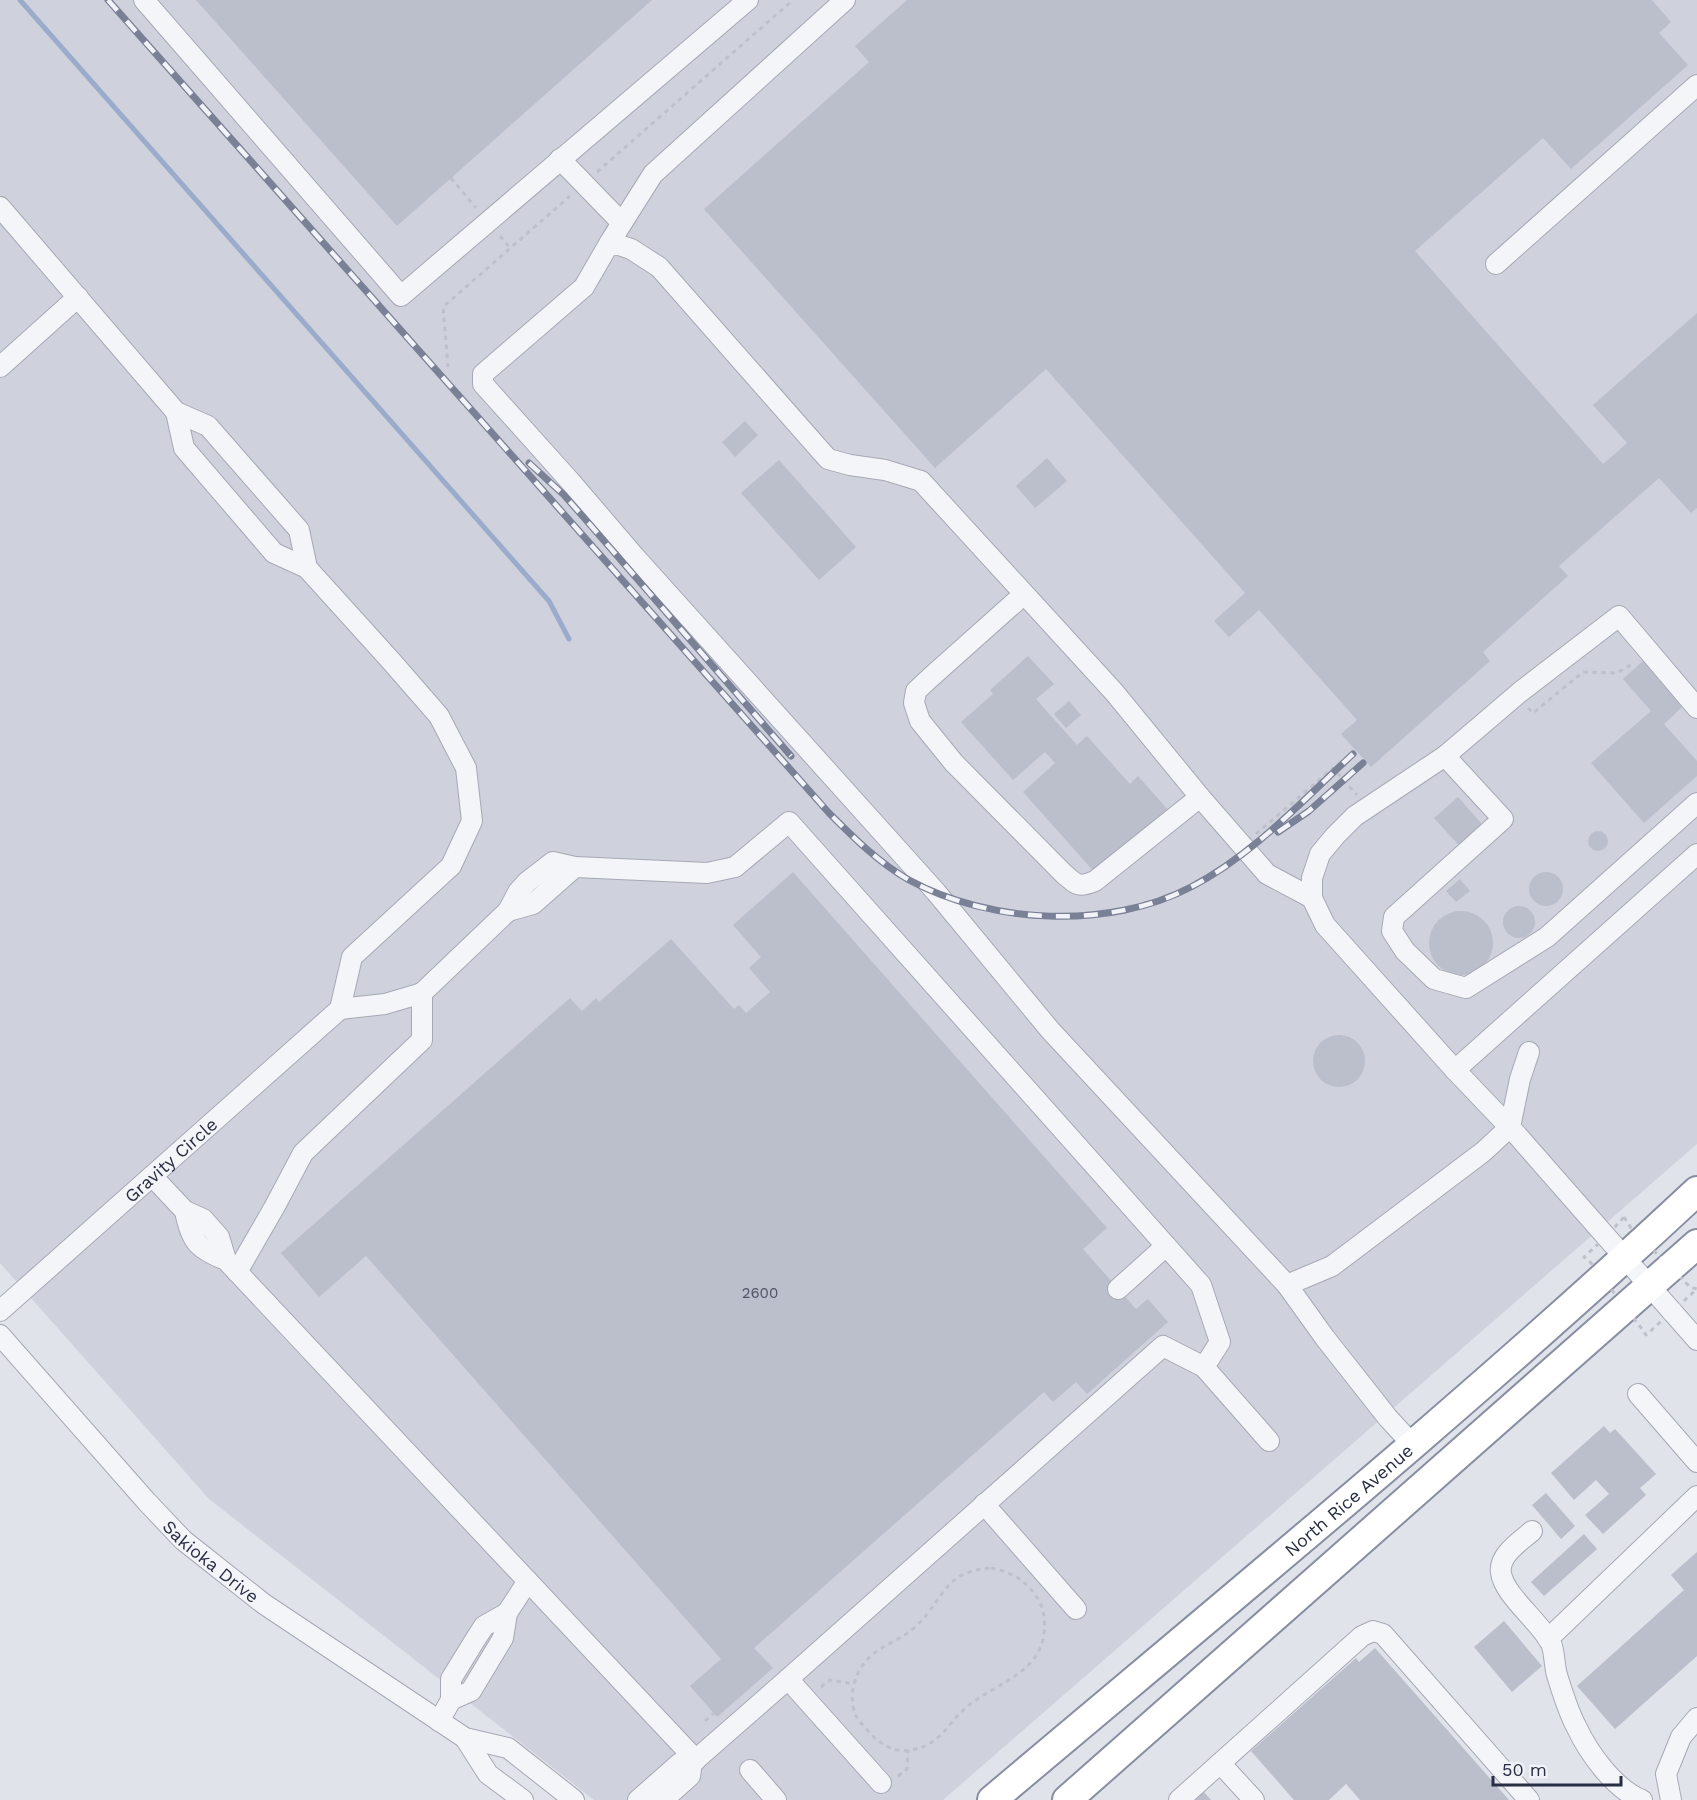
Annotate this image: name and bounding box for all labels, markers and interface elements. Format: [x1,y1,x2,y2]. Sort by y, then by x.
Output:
street label: Gravity Circle [120,1113,221,1206]
house number: 2600 [742,1284,778,1302]
street label: North Rice Avenue [1280,1439,1417,1560]
street label: Sakioka Drive [159,1515,263,1607]
scale bar [1493,1749,1620,1787]
text: 50 m [1502,1759,1547,1780]

